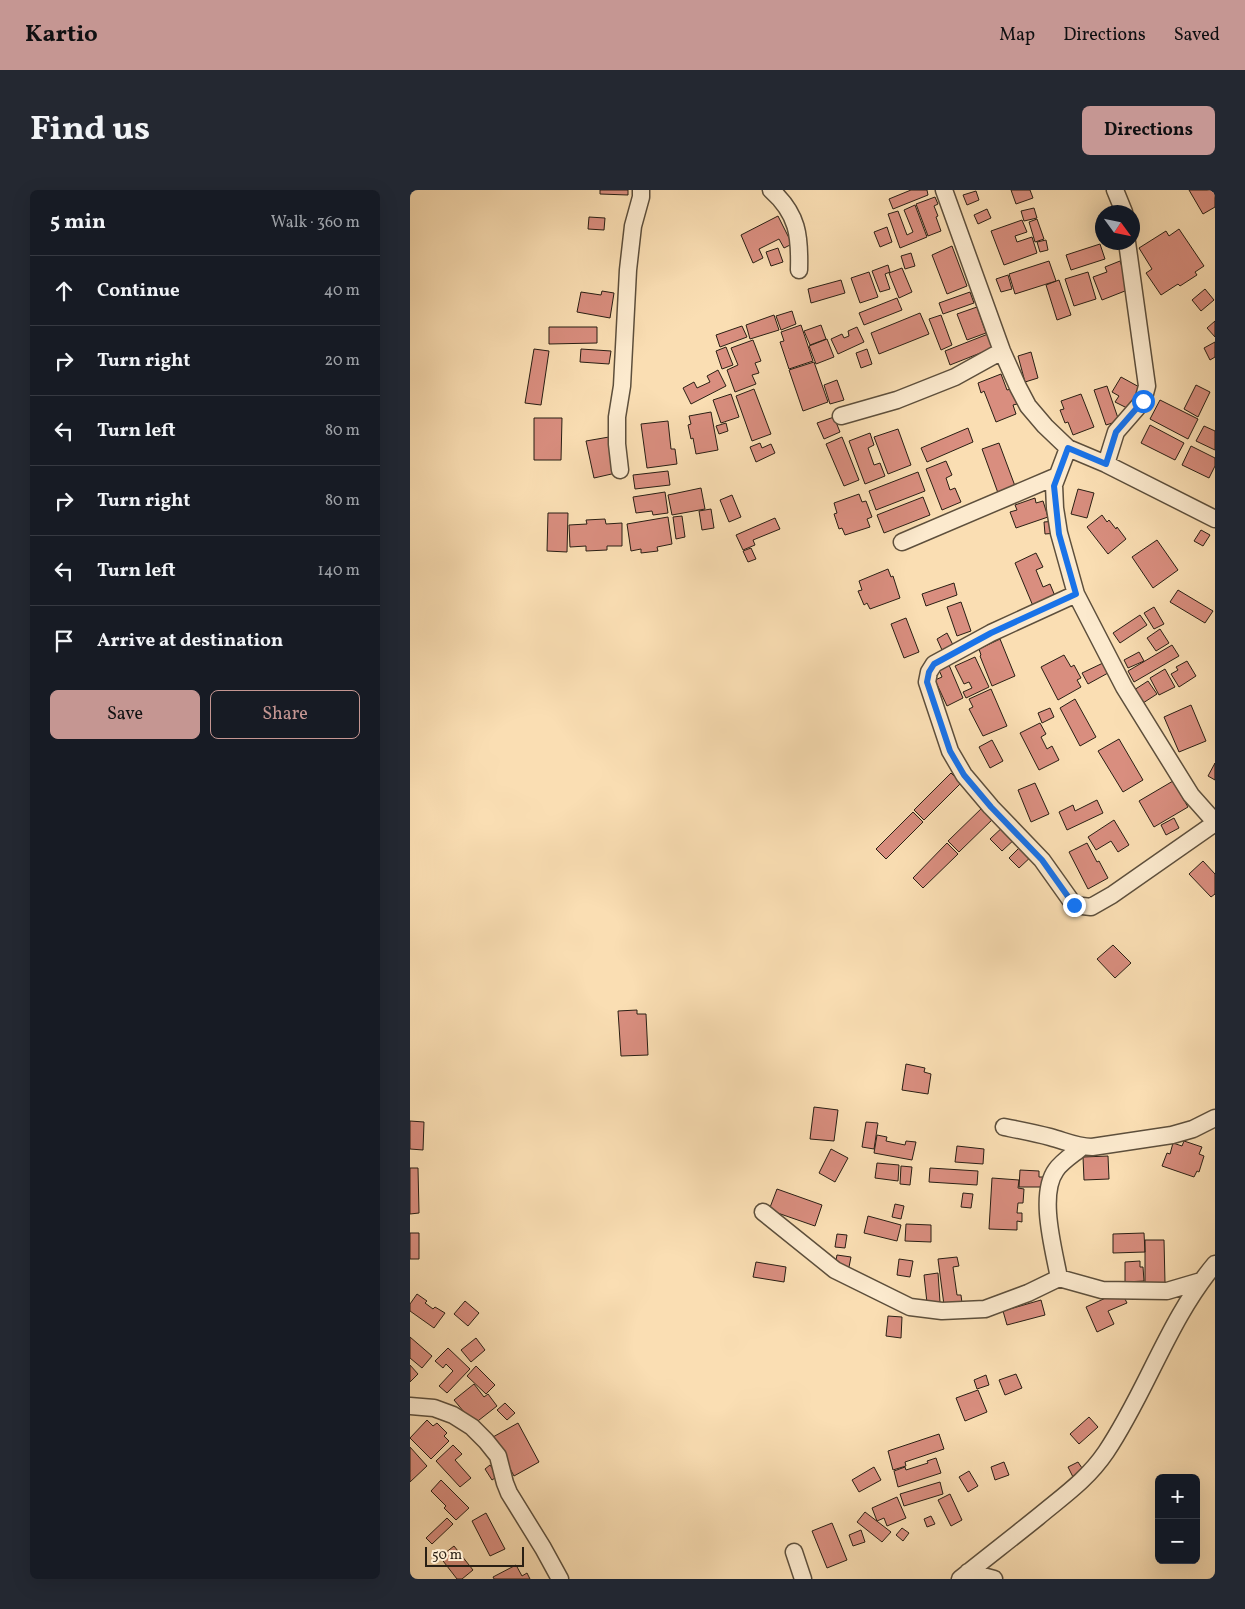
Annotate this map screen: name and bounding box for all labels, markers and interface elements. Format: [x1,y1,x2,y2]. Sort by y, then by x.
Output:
text: Kartio [25,18,98,52]
text: Map [999,23,1035,48]
text: Directions [1063,23,1146,48]
text: Saved [1174,23,1220,48]
text: Find us [30,106,150,154]
button: Directions [1082,106,1215,155]
north arrow [1095,205,1140,250]
text: 5 min [50,208,106,237]
text: Walk · 360 m [271,212,360,234]
icon: ahead [50,277,78,305]
text: Continue [97,278,180,304]
text: 40 m [324,280,360,302]
icon: right [50,347,78,375]
text: Turn right [97,348,190,374]
text: 20 m [325,350,360,372]
route start [1132,390,1155,413]
icon: left [50,417,78,445]
text: Turn left [97,418,176,444]
text: 80 m [325,420,360,442]
icon: right [50,487,78,515]
text: Turn right [97,488,190,514]
text: 80 m [325,490,360,512]
icon: left [50,557,78,585]
text: Turn left [97,558,176,584]
text: 140 m [318,560,360,582]
icon: arrive [50,627,78,655]
text: Arrive at destination [97,628,283,654]
button: Save [50,690,200,739]
button: Share [210,690,360,739]
route end [1063,894,1086,917]
map controls [1155,1474,1200,1564]
button: + [1155,1474,1200,1519]
button: − [1155,1519,1200,1564]
scale bar [425,1544,524,1567]
text: 50 m [432,1546,462,1565]

